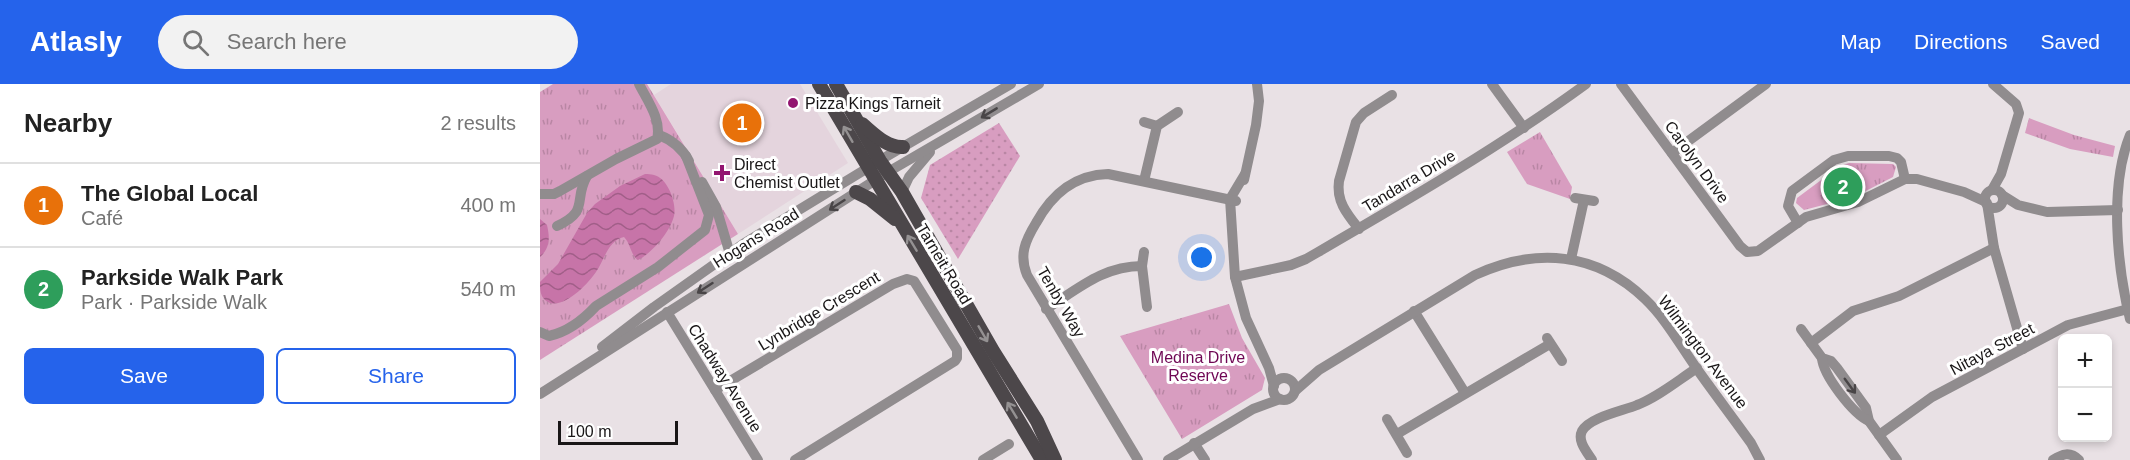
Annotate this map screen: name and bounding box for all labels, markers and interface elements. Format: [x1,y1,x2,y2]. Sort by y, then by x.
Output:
search box [158,15,578,69]
text: Atlasly [30,26,122,57]
icon: search [179,26,212,59]
text: Search here [227,29,347,54]
text: Map [1840,30,1881,53]
text: Directions [1914,30,2007,53]
text: Saved [2040,30,2100,53]
place label: Pizza Kings Tarneit [805,95,941,112]
marker: Pizza Kings Tarneit [786,96,800,110]
pin: 1 [722,100,762,146]
text: Nearby [24,108,112,138]
one-way arrow [981,108,998,120]
text: 2 results [440,112,516,134]
street label: Carolyn Drive [1662,118,1732,206]
one-way arrow [842,126,853,144]
street label: Tandarra Drive [1360,147,1458,215]
place label: Direct Chemist Outlet [734,156,840,191]
pin: 2 [1824,164,1862,210]
marker: Direct Chemist Outlet [715,166,729,180]
text: The Global Local [81,181,258,206]
text: 1 [38,194,49,216]
text: 400 m [460,194,516,216]
one-way arrow [828,198,845,211]
street label: Hogans Road [710,205,802,271]
text: Café [81,207,123,229]
street label: Tarneit Road [913,221,975,307]
one-way arrow [905,235,917,252]
your location [1187,243,1216,272]
street label: Tenby Way [1034,264,1088,340]
text: Parkside Walk Park [81,265,283,290]
street label: Lynbridge Crescent [755,268,883,354]
text: 2 [38,278,49,300]
text: 540 m [460,278,516,300]
one-way arrow [696,282,713,295]
text: Park · Parkside Walk [81,291,267,313]
street label: Wilmington Avenue [1655,292,1751,412]
street label: Nitaya Street [1947,320,2037,378]
street label: Chadway Avenue [685,321,765,435]
one-way arrow [978,325,990,342]
map controls [2058,334,2112,442]
button: + [2058,334,2112,388]
button: Save [24,348,264,404]
button: Share [276,348,516,404]
park label: Medina Drive Reserve [1151,349,1245,384]
one-way arrow [1844,378,1856,394]
button: − [2058,388,2112,442]
one-way arrow [1005,402,1017,419]
scale bar [558,418,678,446]
text: 100 m [567,423,611,440]

